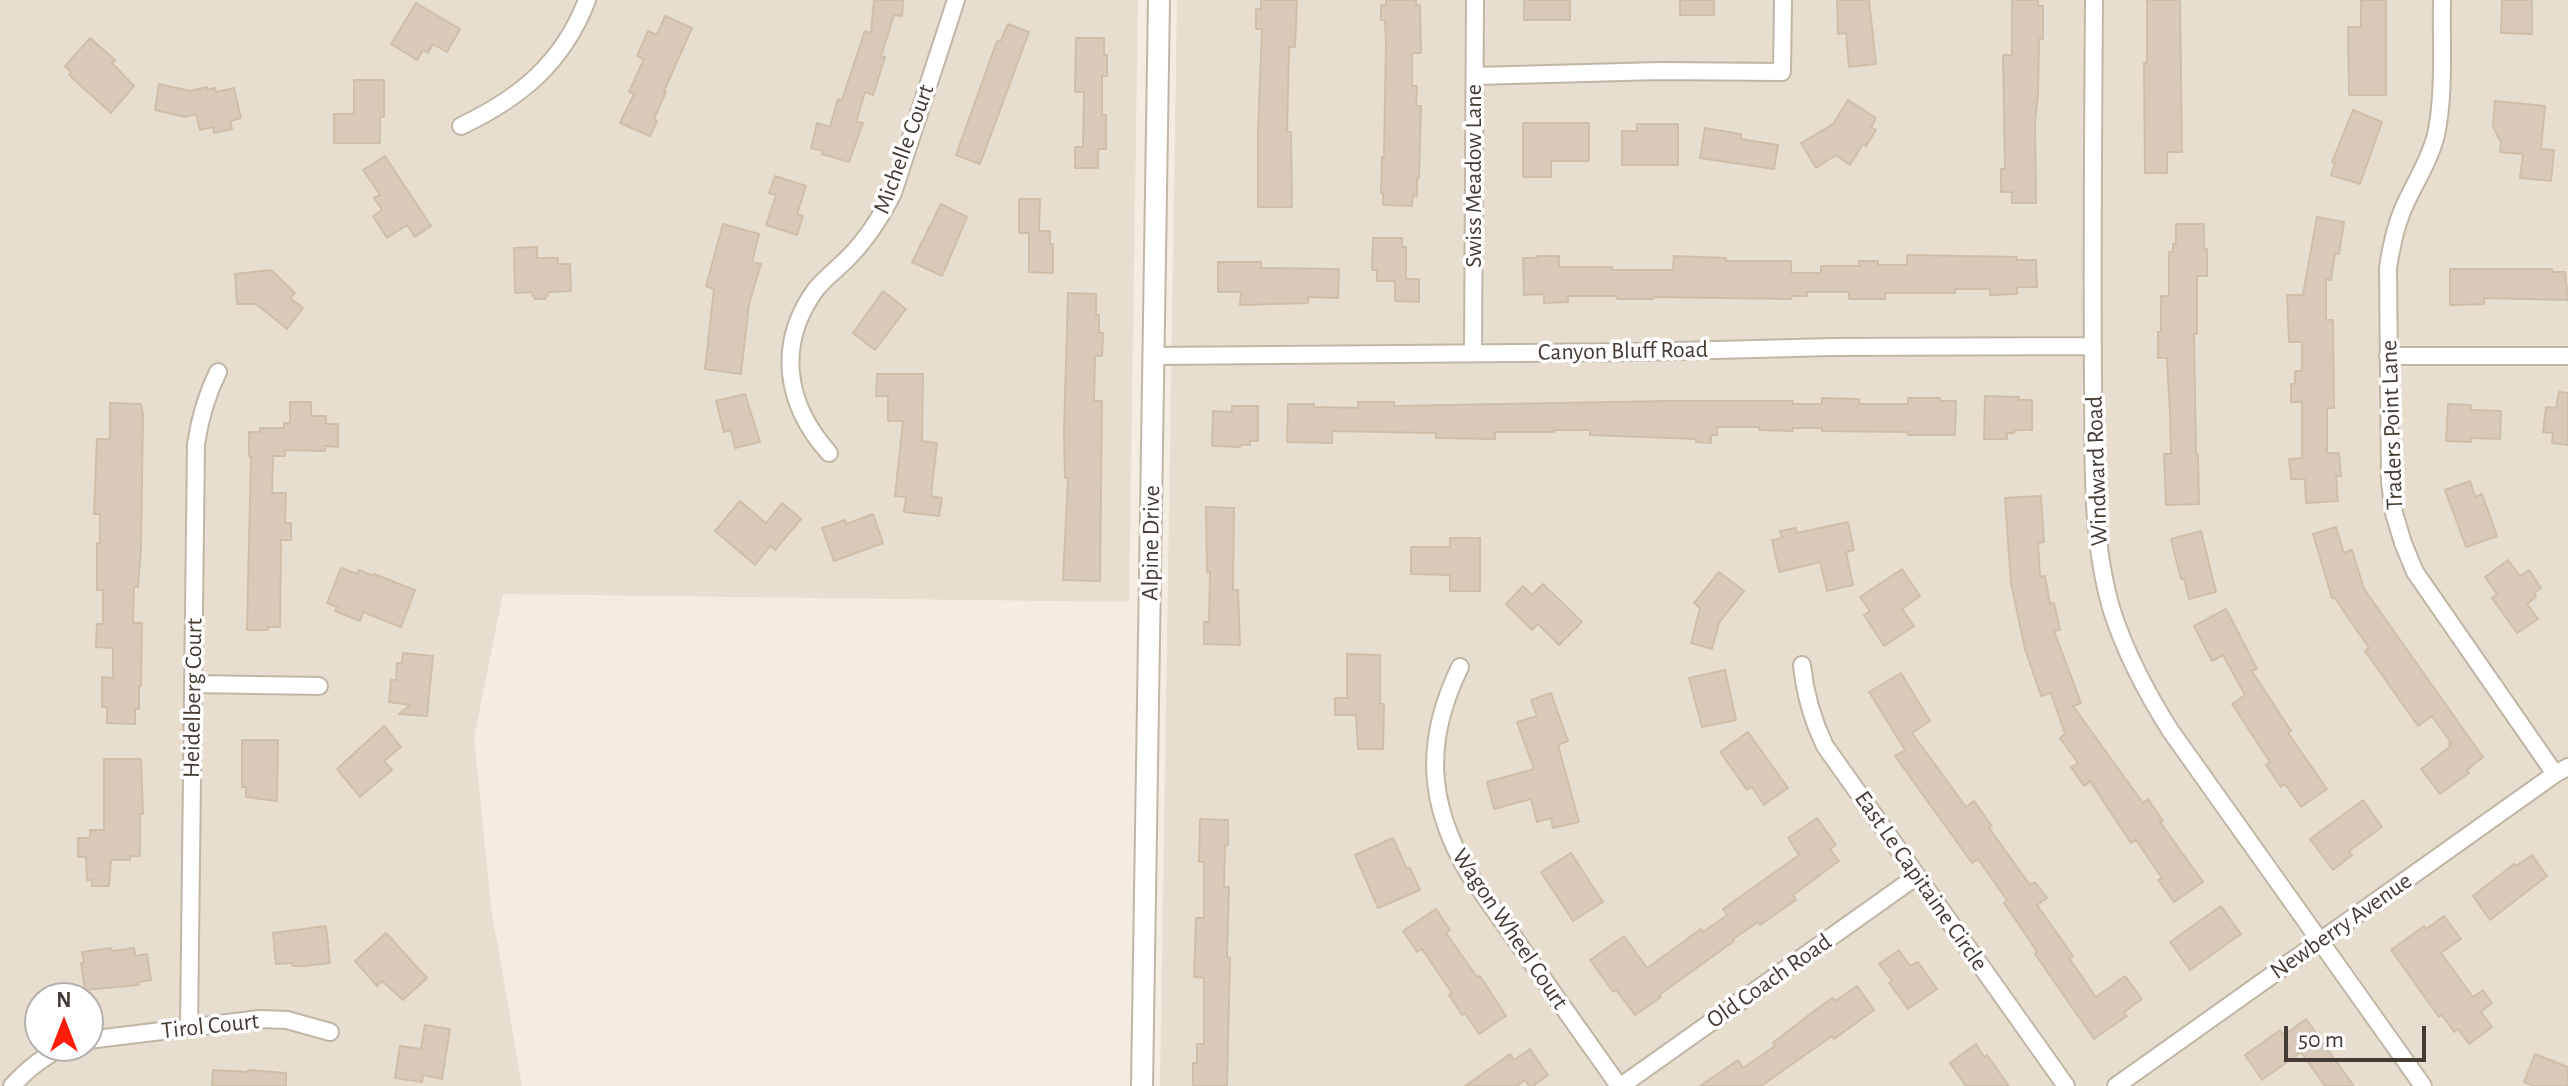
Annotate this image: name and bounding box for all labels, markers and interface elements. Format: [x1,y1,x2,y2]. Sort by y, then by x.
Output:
street label: Michelle Court [867,80,941,218]
street label: Swiss Meadow Lane [1460,84,1488,268]
street label: Canyon Bluff Road [1538,335,1708,367]
street label: Traders Point Lane [2375,339,2409,511]
street label: Windward Road [2080,395,2114,547]
street label: Alpine Drive [1136,485,1166,601]
street label: Heidelberg Court [177,618,209,778]
street label: East Le Capitaine Circle [1848,785,1994,977]
street label: Wagon Wheel Court [1446,843,1574,1015]
street label: Newberry Avenue [2265,866,2417,986]
street label: Old Coach Road [1701,927,1837,1035]
north arrow [24,982,104,1062]
text: N [56,989,72,1011]
street label: Tirol Court [160,1007,260,1045]
scale bar [2288,1010,2430,1060]
text: 50 m [2298,1028,2344,1052]

